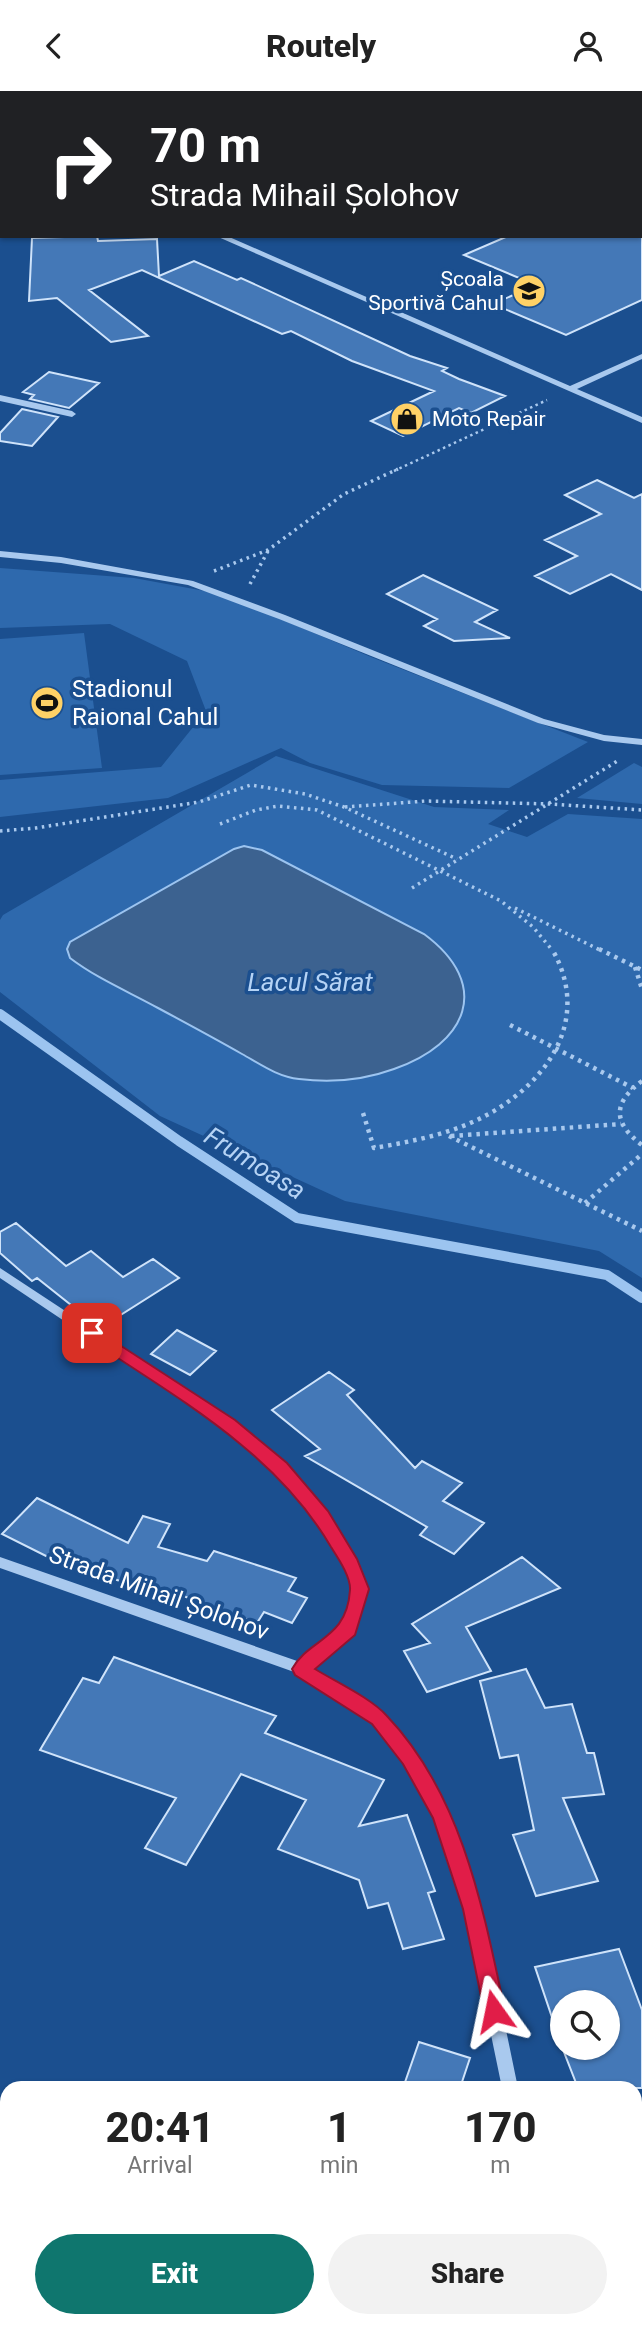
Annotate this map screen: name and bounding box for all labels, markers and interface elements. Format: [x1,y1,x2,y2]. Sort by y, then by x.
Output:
icon: back [35,27,73,65]
text: Routely [266,27,376,65]
icon: person [569,27,607,65]
text: 70 m [150,117,261,174]
icon: right [35,119,126,210]
text: Strada Mihail Șolohov [150,176,459,214]
place label: Școala Sportivă Cahul [368,267,504,315]
school or university icon: Școala Sportivă Cahul [510,272,548,310]
shop icon: Moto Repair [388,400,426,438]
place label: Moto Repair [432,407,546,431]
place label: Stadionul Raional Cahul [72,675,218,731]
sports icon: Stadionul Raional Cahul [28,684,66,722]
water label: Lacul Sărat [247,967,374,997]
water label: Frumoasa [199,1120,311,1206]
pin [62,1303,122,1363]
icon: arrive [73,1314,111,1352]
street label: Strada Mihail Șolohov [45,1540,273,1646]
position arrow [457,1974,531,2048]
map controls [550,1990,620,2060]
button: search [550,1990,620,2060]
text: 20:41 [105,2103,215,2152]
text: 1 [327,2103,351,2152]
text: 170 [464,2103,537,2152]
text: Arrival [127,2152,193,2179]
text: min [320,2152,358,2179]
text: m [490,2152,510,2179]
button: Exit [35,2234,314,2314]
button: Share [328,2234,607,2314]

